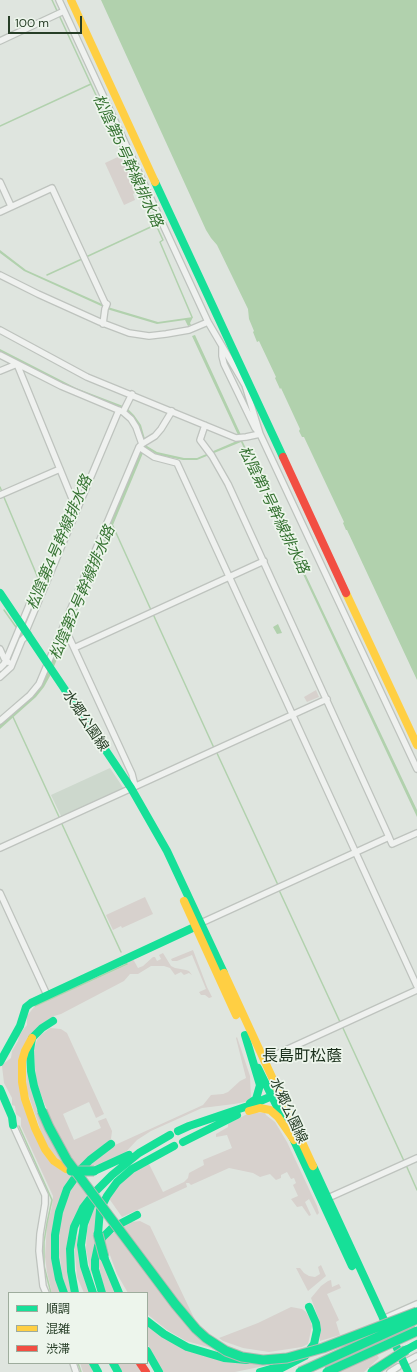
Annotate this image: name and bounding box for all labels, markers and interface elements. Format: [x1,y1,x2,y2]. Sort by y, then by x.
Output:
scale bar [10,8,84,34]
text: 100 m [15,15,49,31]
water label: 松陰第5号幹線排水路 [88,92,166,230]
water label: 松陰第1号幹線排水路 [234,443,312,577]
water label: 松陰第4号幹線排水路 [24,473,96,613]
water label: 松陰第2号幹線排水路 [47,523,119,663]
street label: 水郷公園線 [58,687,112,755]
district label: 長島町松蔭 [262,1047,342,1067]
street label: 水郷公園線 [266,1076,310,1146]
legend [8,1292,148,1364]
text: 順調 [46,1301,70,1317]
text: 混雑 [46,1321,70,1337]
text: 渋滞 [46,1341,70,1357]

